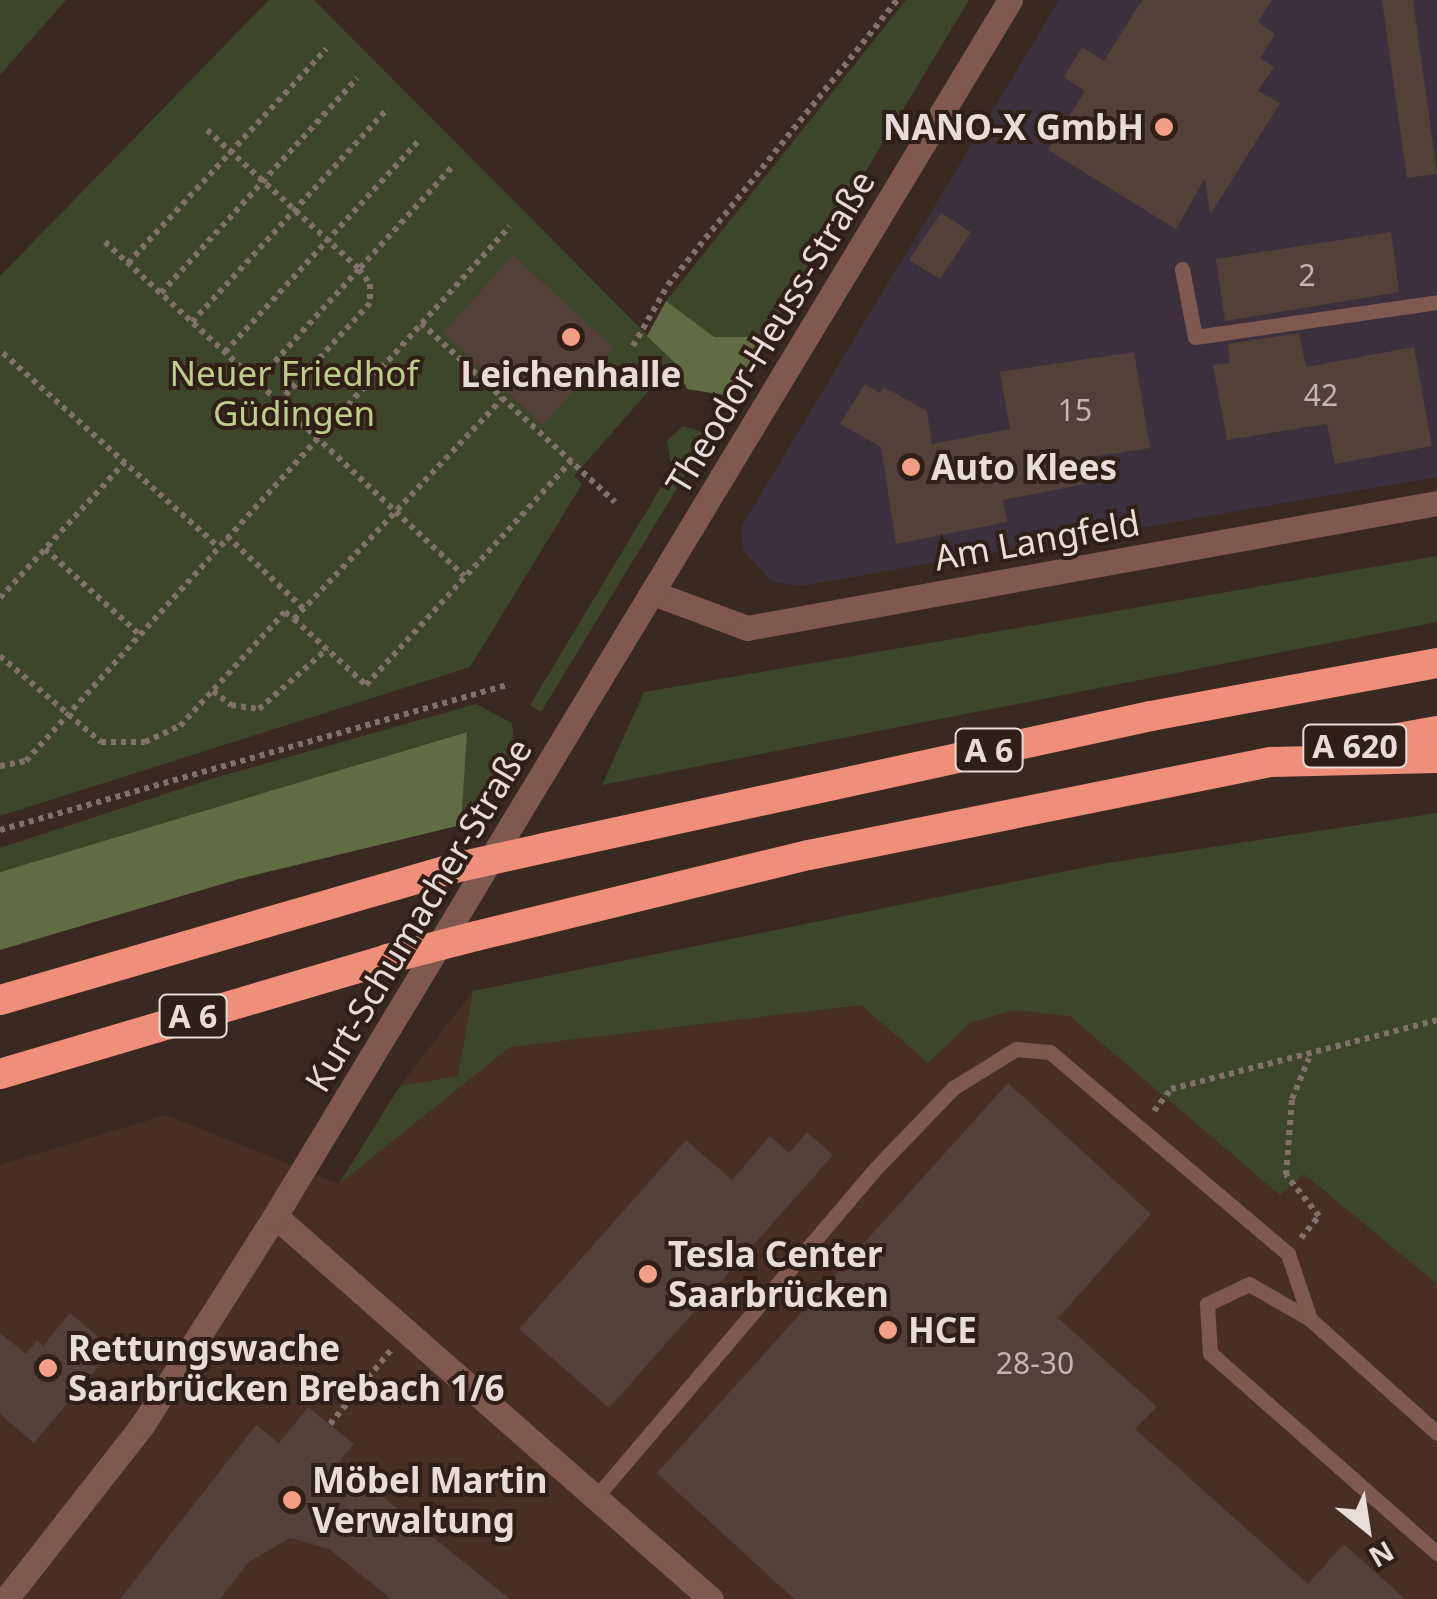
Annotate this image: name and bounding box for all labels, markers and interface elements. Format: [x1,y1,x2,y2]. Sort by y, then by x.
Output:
place label: NANO-X GmbH [883,106,1144,148]
marker: NANO-X GmbH [1153,116,1175,138]
street label: Theodor-Heuss-Straße [657,163,883,501]
house number: 2 [1298,257,1316,293]
marker: Leichenhalle [560,326,582,348]
park label: Neuer Friedhof Güdingen [169,352,419,434]
place label: Leichenhalle [461,353,681,395]
house number: 42 [1304,377,1338,413]
house number: 15 [1058,392,1092,428]
place label: Auto Klees [931,446,1117,488]
marker: Auto Klees [900,456,922,478]
street label: Am Langfeld [931,501,1143,579]
road number: A 620 [1300,719,1410,773]
road number: A 6 [954,723,1024,777]
street label: Kurt-Schumacher-Straße [296,731,540,1099]
road number: A 6 [158,989,228,1043]
place label: Tesla Center Saarbrücken [668,1233,889,1315]
marker: Tesla Center Saarbrücken [637,1263,659,1285]
place label: HCE [908,1309,977,1351]
marker: HCE [877,1319,899,1341]
place label: Rettungswache Saarbrücken Brebach 1/6 [68,1327,505,1409]
house number: 28-30 [996,1345,1074,1381]
marker: Rettungswache Saarbrücken Brebach 1/6 [37,1357,59,1379]
place label: Möbel Martin Verwaltung [312,1459,547,1541]
north arrow [1317,1479,1417,1579]
marker: Möbel Martin Verwaltung [281,1489,303,1511]
text: N [1363,1533,1401,1577]

